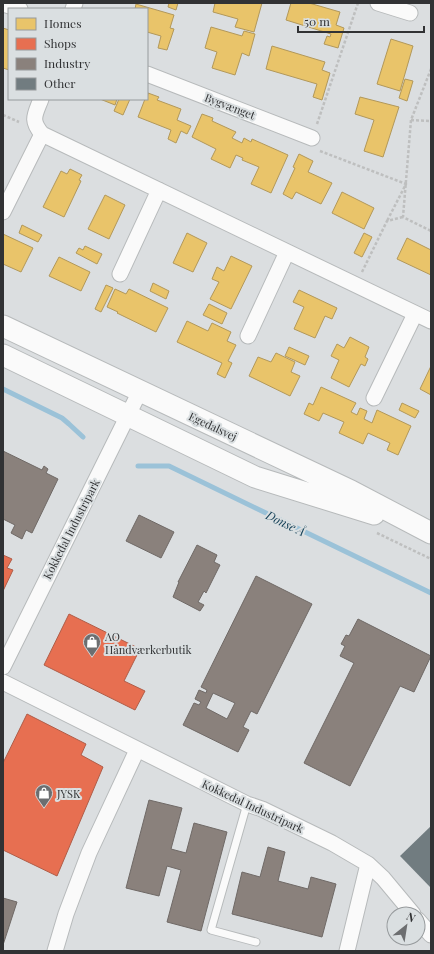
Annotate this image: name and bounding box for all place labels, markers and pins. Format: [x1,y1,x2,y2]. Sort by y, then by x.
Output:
place label: AO Håndværkerbutik [104,629,192,657]
shop icon: AO Håndværkerbutik [82,632,102,657]
shop icon: JYSK [34,783,54,808]
place label: JYSK [56,786,81,801]

